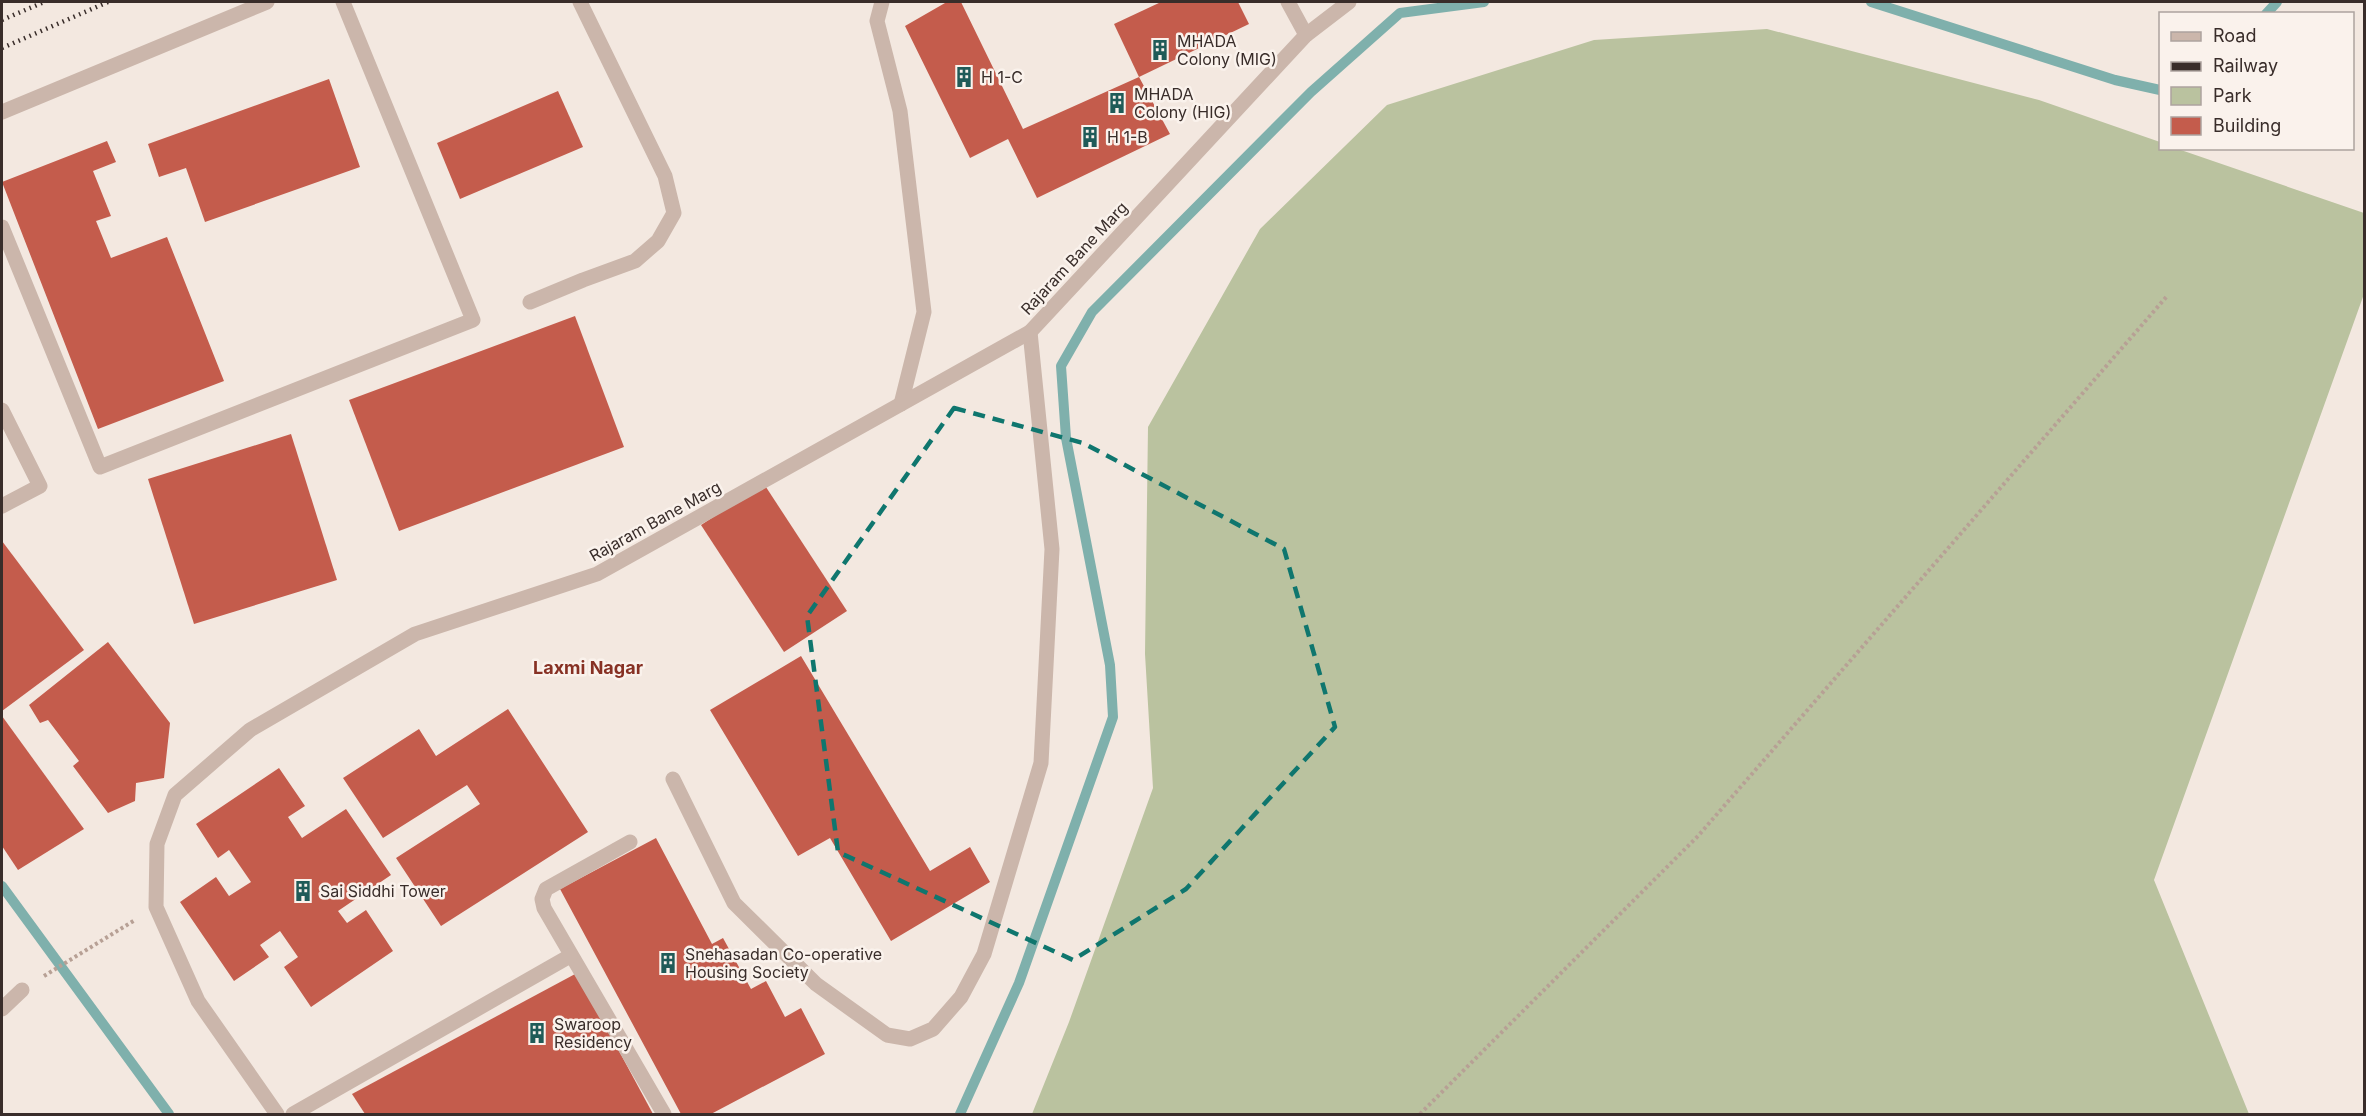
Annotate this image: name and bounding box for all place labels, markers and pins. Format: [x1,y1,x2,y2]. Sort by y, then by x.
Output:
place label: MHADA Colony (MIG) [1177,31,1277,69]
building icon: MHADA Colony (MIG) [1148,38,1172,62]
building icon: H 1-C [952,65,976,89]
place label: H 1-C [981,67,1023,87]
place label: MHADA Colony (HIG) [1134,84,1231,122]
building icon: MHADA Colony (HIG) [1105,91,1129,115]
building icon: H 1-B [1078,125,1102,149]
place label: H 1-B [1107,127,1148,147]
building icon: Sai Siddhi Tower [291,879,315,903]
place label: Sai Siddhi Tower [320,881,446,901]
place label: Snehasadan Co-operative Housing Society [685,944,882,982]
building icon: Snehasadan Co-operative Housing Society [656,951,680,975]
place label: Swaroop Residency [554,1014,632,1052]
building icon: Swaroop Residency [525,1021,549,1045]

